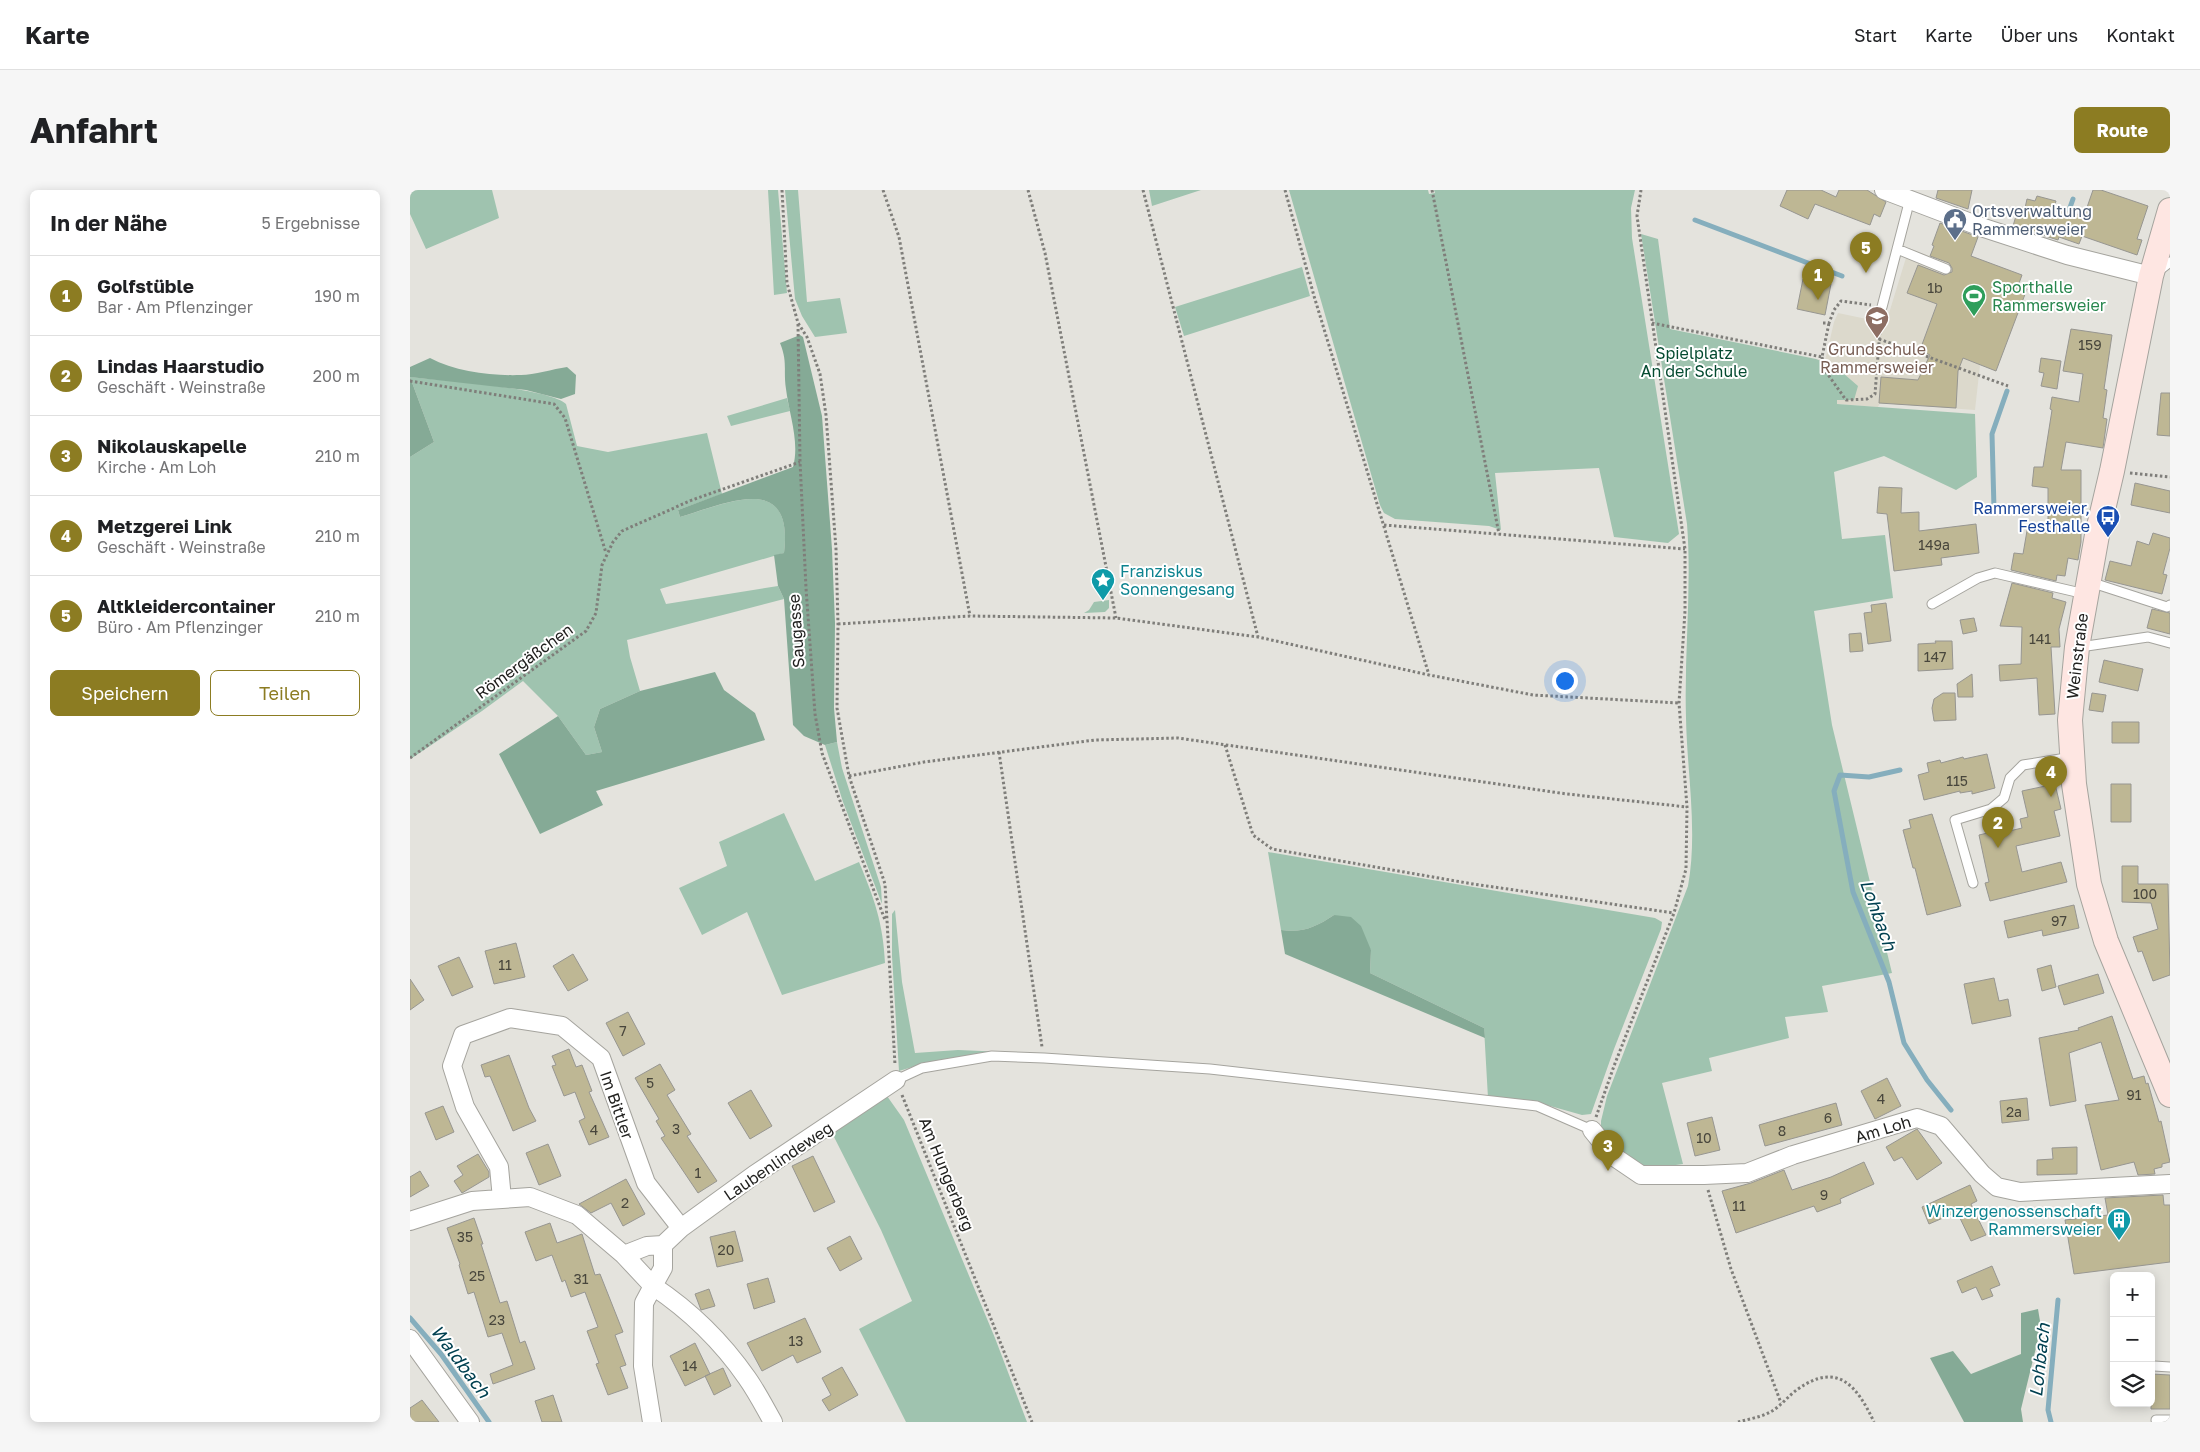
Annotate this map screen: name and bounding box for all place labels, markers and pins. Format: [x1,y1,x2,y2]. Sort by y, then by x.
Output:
place label: Ortsverwaltung Rammersweier [1972,201,2092,239]
public building icon: Ortsverwaltung Rammersweier [1942,207,1968,241]
pin: 5 [1850,232,1882,273]
pin: 1 [1802,259,1834,300]
place label: Sporthalle Rammersweier [1992,277,2106,315]
sports icon: Sporthalle Rammersweier [1961,283,1987,317]
school or university icon: Grundschule Rammersweier [1864,305,1890,339]
place label: Grundschule Rammersweier [1820,339,1934,377]
place label: Rammersweier, Festhalle [1973,498,2090,536]
bus stop icon: Rammersweier, Festhalle [2095,504,2121,538]
place label: Franziskus Sonnengesang [1120,561,1235,599]
place icon: Franziskus Sonnengesang [1090,567,1116,601]
pin: 4 [2035,756,2067,797]
pin: 2 [1982,807,2014,848]
pin: 3 [1592,1130,1624,1171]
place label: Winzergenossenschaft Rammersweier [1926,1201,2102,1239]
building icon: Winzergenossenschaft Rammersweier [2106,1207,2132,1241]

